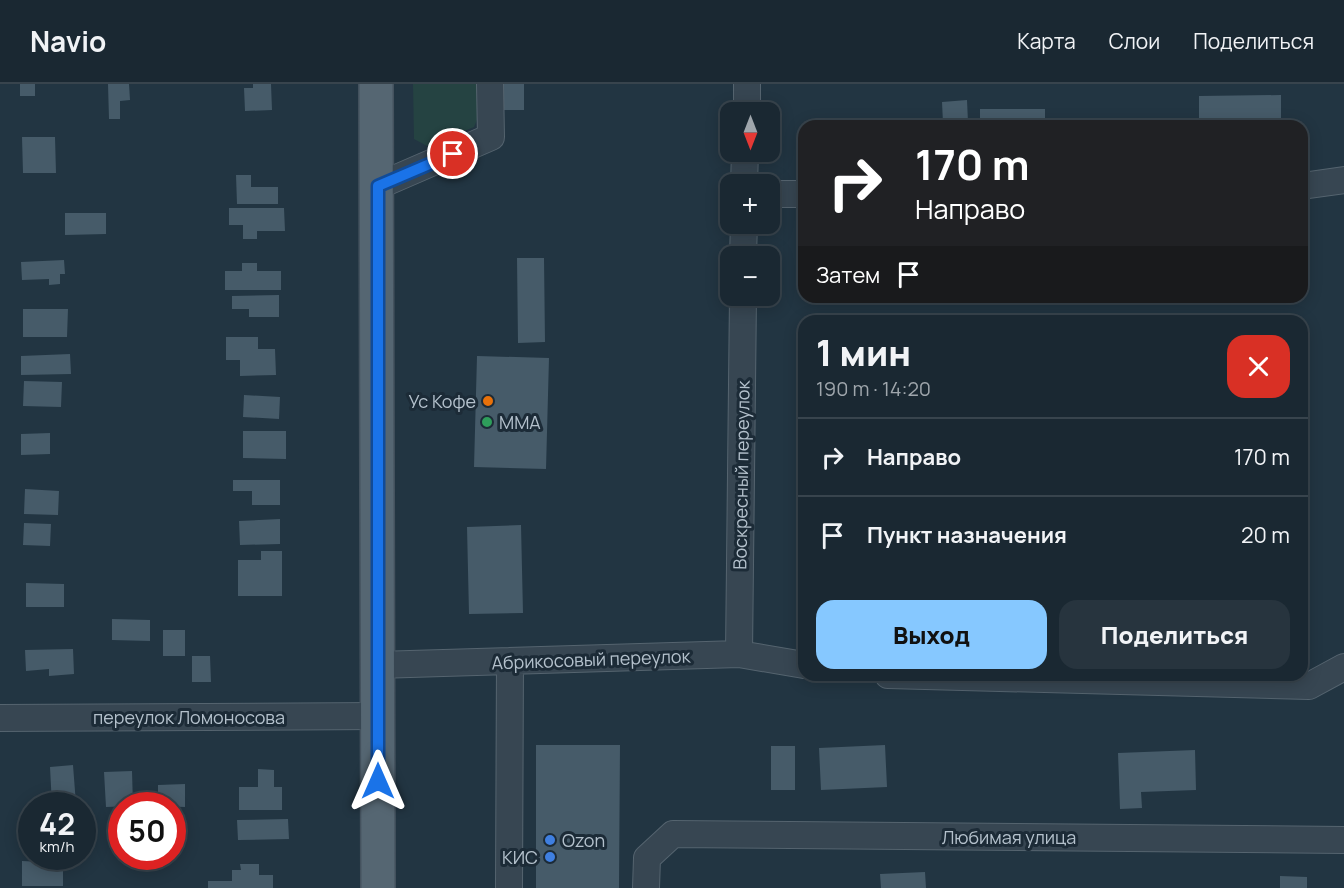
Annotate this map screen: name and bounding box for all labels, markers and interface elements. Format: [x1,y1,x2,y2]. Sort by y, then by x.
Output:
text: Navio [30,22,106,60]
text: Карта [1017,27,1076,55]
text: Слои [1109,27,1160,55]
text: Поделиться [1193,27,1314,55]
north arrow [720,102,780,162]
map controls [720,102,780,306]
pin [427,128,478,179]
text: 170 m [915,135,1030,193]
icon: arrive [436,137,469,170]
icon: right [816,144,894,222]
button: + [720,174,780,234]
text: Направо [915,190,1025,227]
button: − [720,246,780,306]
icon: arrive [892,258,925,291]
text: Затем [816,260,880,290]
text: 1 мин [816,328,911,377]
button: close [1227,335,1290,398]
text: 190 m · 14:20 [816,375,931,402]
street label: Воскресный переулок [727,379,755,570]
place label: Ус Кофе [409,389,476,413]
marker: Ус Кофе [481,394,495,408]
place label: ММА [499,410,541,434]
marker: ММА [480,415,494,429]
icon: right [816,441,849,474]
text: Направо [867,442,961,472]
text: 170 m [1234,442,1290,472]
icon: arrive [816,519,849,552]
text: Пункт назначения [867,520,1067,550]
text: 20 m [1241,520,1290,550]
button: Выход [816,600,1047,669]
button: Поделиться [1059,600,1290,669]
street label: Абрикосовый переулок [491,643,692,674]
street label: переулок Ломоносова [93,705,285,729]
position arrow [346,749,410,813]
speed limit sign: 50 [108,792,186,870]
text: 42 [39,803,75,844]
street label: Любимая улица [942,825,1076,849]
place label: Ozon [562,828,605,852]
marker: Ozon [543,833,557,847]
text: km/h [40,836,74,857]
place label: КИС [502,845,538,869]
marker: КИС [543,850,557,864]

